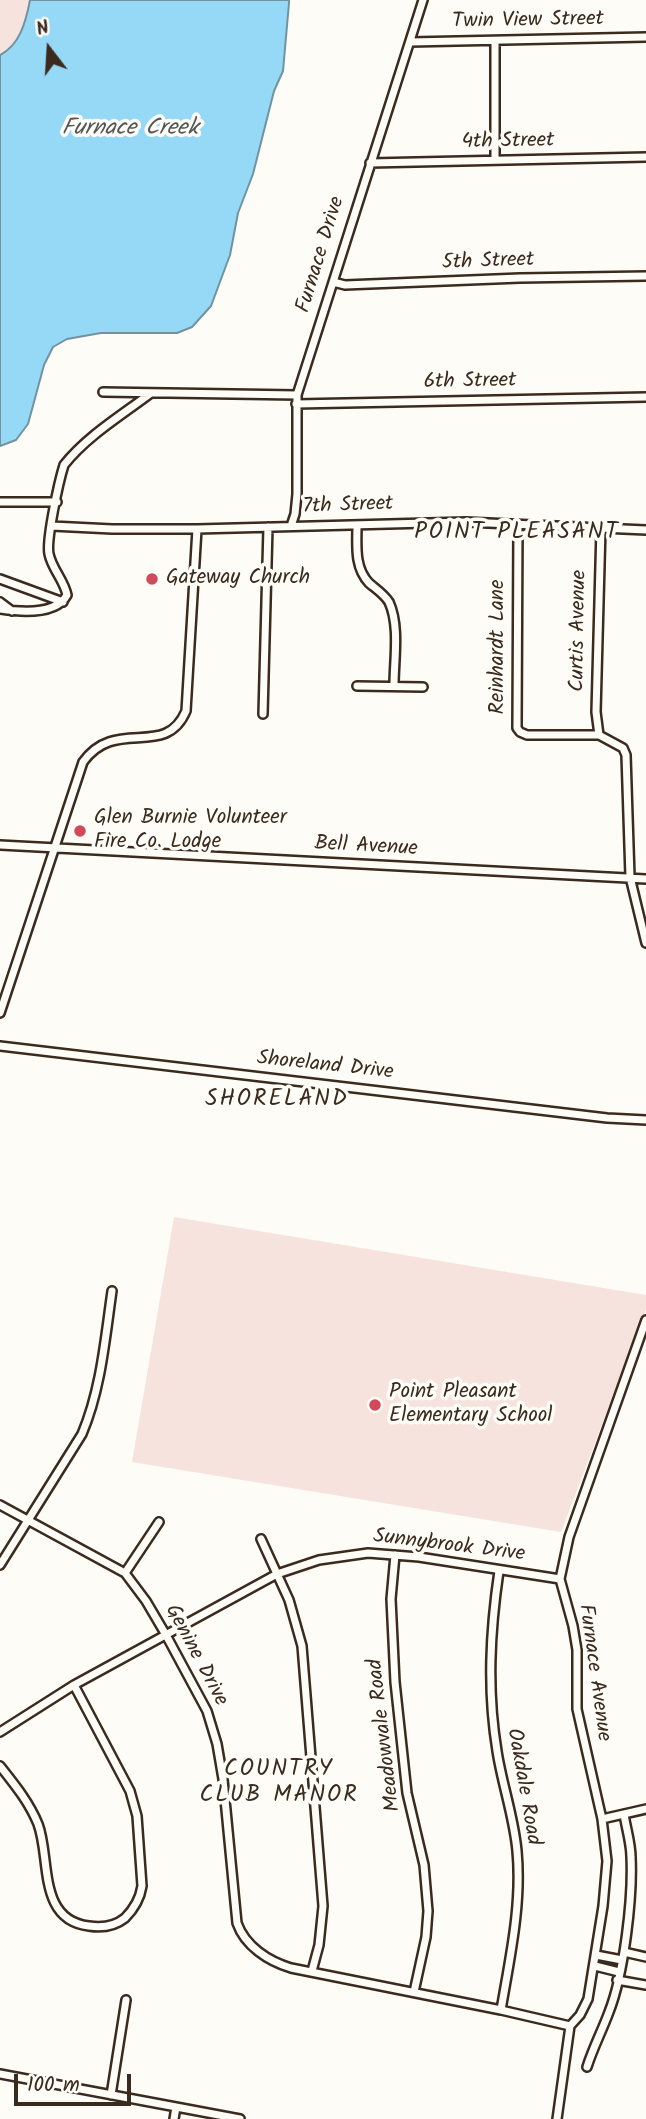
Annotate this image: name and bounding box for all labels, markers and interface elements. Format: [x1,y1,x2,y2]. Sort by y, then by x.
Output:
street label: Twin View Street [452,8,604,36]
text: N [33,13,53,45]
north arrow [14,14,84,84]
water label: Furnace Creek [62,116,198,144]
street label: 4th Street [461,130,555,156]
street label: Furnace Drive [292,194,352,316]
street label: 5th Street [441,249,535,277]
street label: 6th Street [423,370,517,396]
street label: 7th Street [302,493,394,521]
district label: POINT PLEASANT [416,520,618,548]
place label: Gateway Church [166,566,310,592]
street label: Curtis Avenue [566,570,594,692]
marker: Gateway Church [144,571,160,587]
street label: Reinhardt Lane [486,580,512,714]
place label: Glen Burnie Volunteer Fire Co. Lodge [94,806,287,856]
marker: Glen Burnie Volunteer Fire Co. Lodge [72,823,88,839]
street label: Bell Avenue [314,833,418,863]
street label: Shoreland Drive [255,1047,395,1087]
district label: SHORELAND [206,1087,348,1115]
place label: Point Pleasant Elementary School [389,1380,552,1430]
marker: Point Pleasant Elementary School [367,1397,383,1413]
street label: Sunnybrook Drive [372,1525,526,1569]
street label: Genine Drive [158,1601,232,1711]
street label: Furnace Avenue [571,1603,615,1743]
street label: Meadowvale Road [364,1657,408,1813]
street label: Oakdale Road [499,1727,545,1847]
district label: COUNTRY CLUB MANOR [201,1757,357,1811]
scale bar [18,2060,135,2104]
text: 100 m [27,2069,80,2102]

